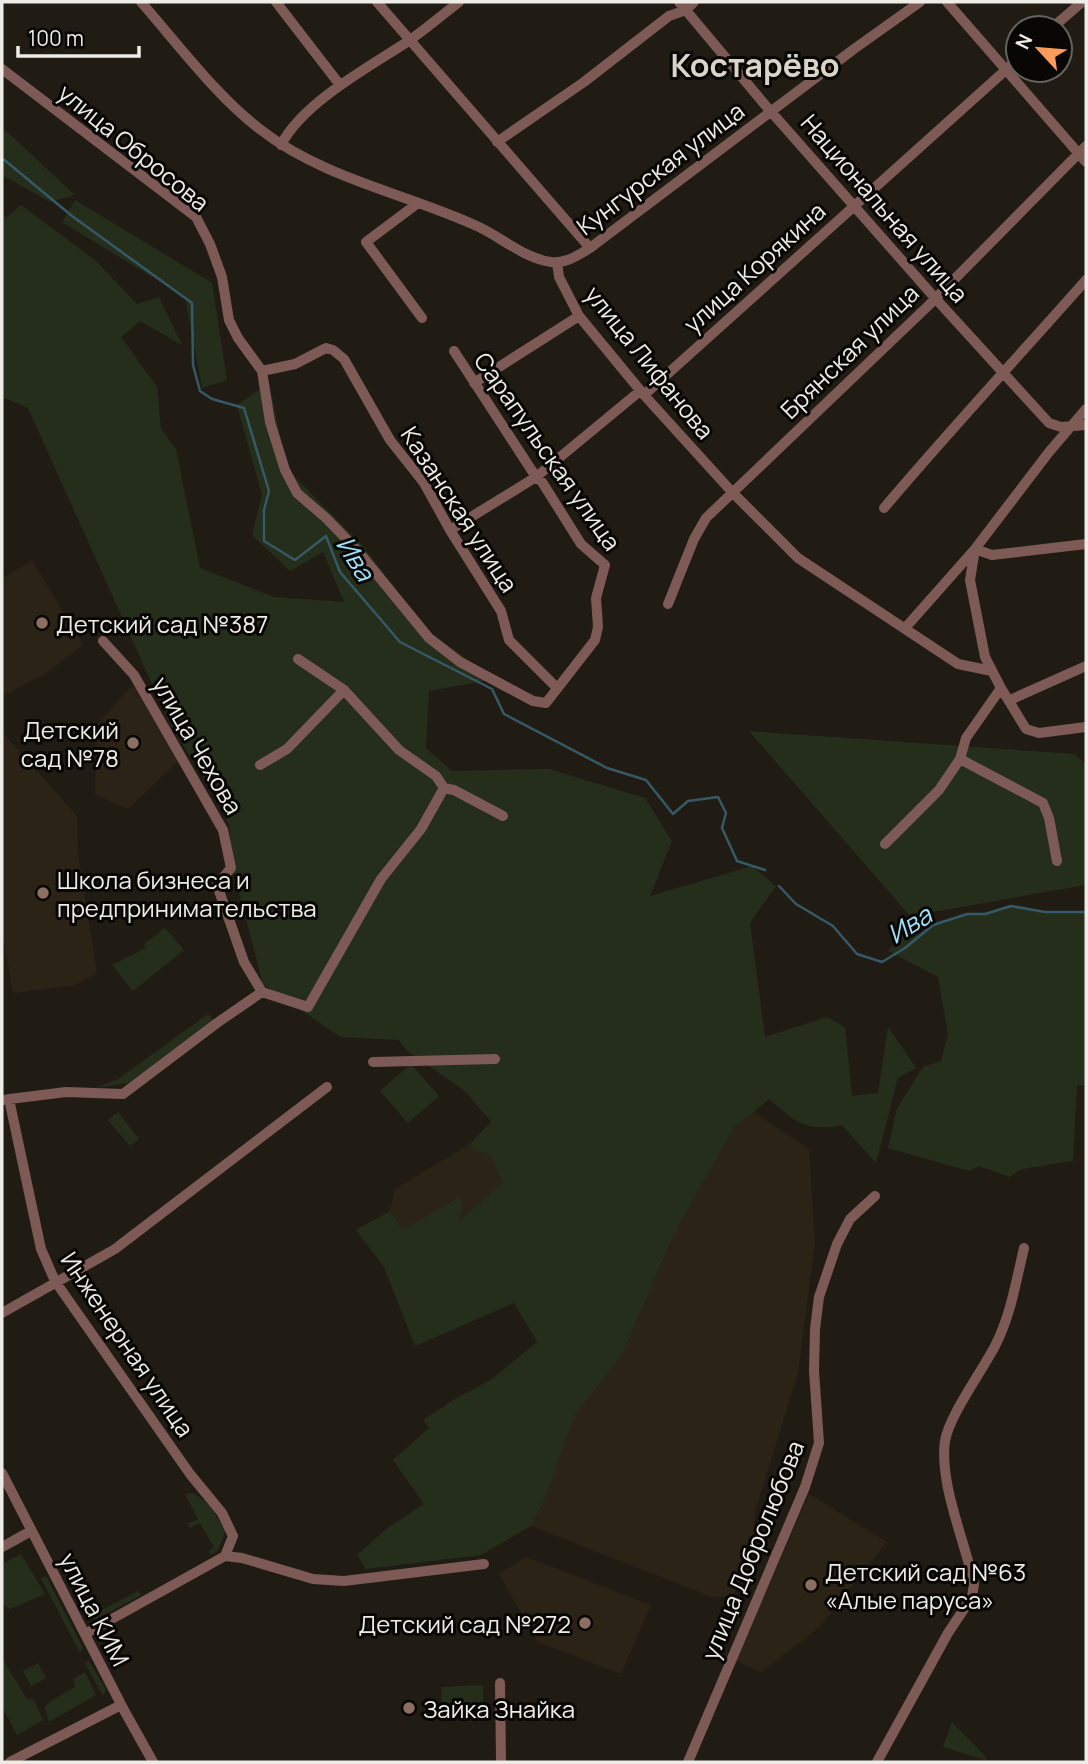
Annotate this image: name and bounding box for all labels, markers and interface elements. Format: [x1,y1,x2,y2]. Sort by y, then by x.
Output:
scale bar [18,14,138,58]
north arrow [1004,14,1074,84]
text: 100 m [28,24,84,52]
text: N [1009,30,1038,53]
district label: Костарёво [670,43,840,87]
street label: улица Обросова [51,76,217,218]
street label: Кунгурская улица [569,94,751,242]
street label: Национальная улица [794,107,976,309]
street label: улица Корякина [676,194,832,340]
street label: Брянская улица [773,276,925,426]
street label: улица Лифанова [578,278,722,446]
street label: Сарапульская улица [467,345,629,557]
street label: Казанская улица [394,420,526,598]
water label: Ива [329,529,384,588]
place label: Детский сад №387 [56,607,268,640]
marker: Детский сад №387 [34,615,50,631]
street label: улица Чехова [145,670,251,820]
place label: Детский сад №78 [21,713,119,774]
marker: Детский сад №78 [125,735,141,751]
place label: Школа бизнеса и предпринимательства [57,863,317,924]
marker: Школа бизнеса и предпринимательства [35,885,51,901]
water label: Ива [880,896,939,951]
street label: Инженерная улица [54,1245,202,1443]
street label: улица Добролюбова [693,1435,811,1665]
street label: улица КИМ [52,1547,138,1671]
place label: Детский сад №63 «Алые паруса» [825,1555,1026,1616]
marker: Детский сад №63 «Алые паруса» [803,1577,819,1593]
place label: Детский сад №272 [359,1607,571,1640]
marker: Детский сад №272 [577,1615,593,1631]
place label: Зайка Знайка [423,1692,575,1725]
marker: Зайка Знайка [401,1700,417,1716]

